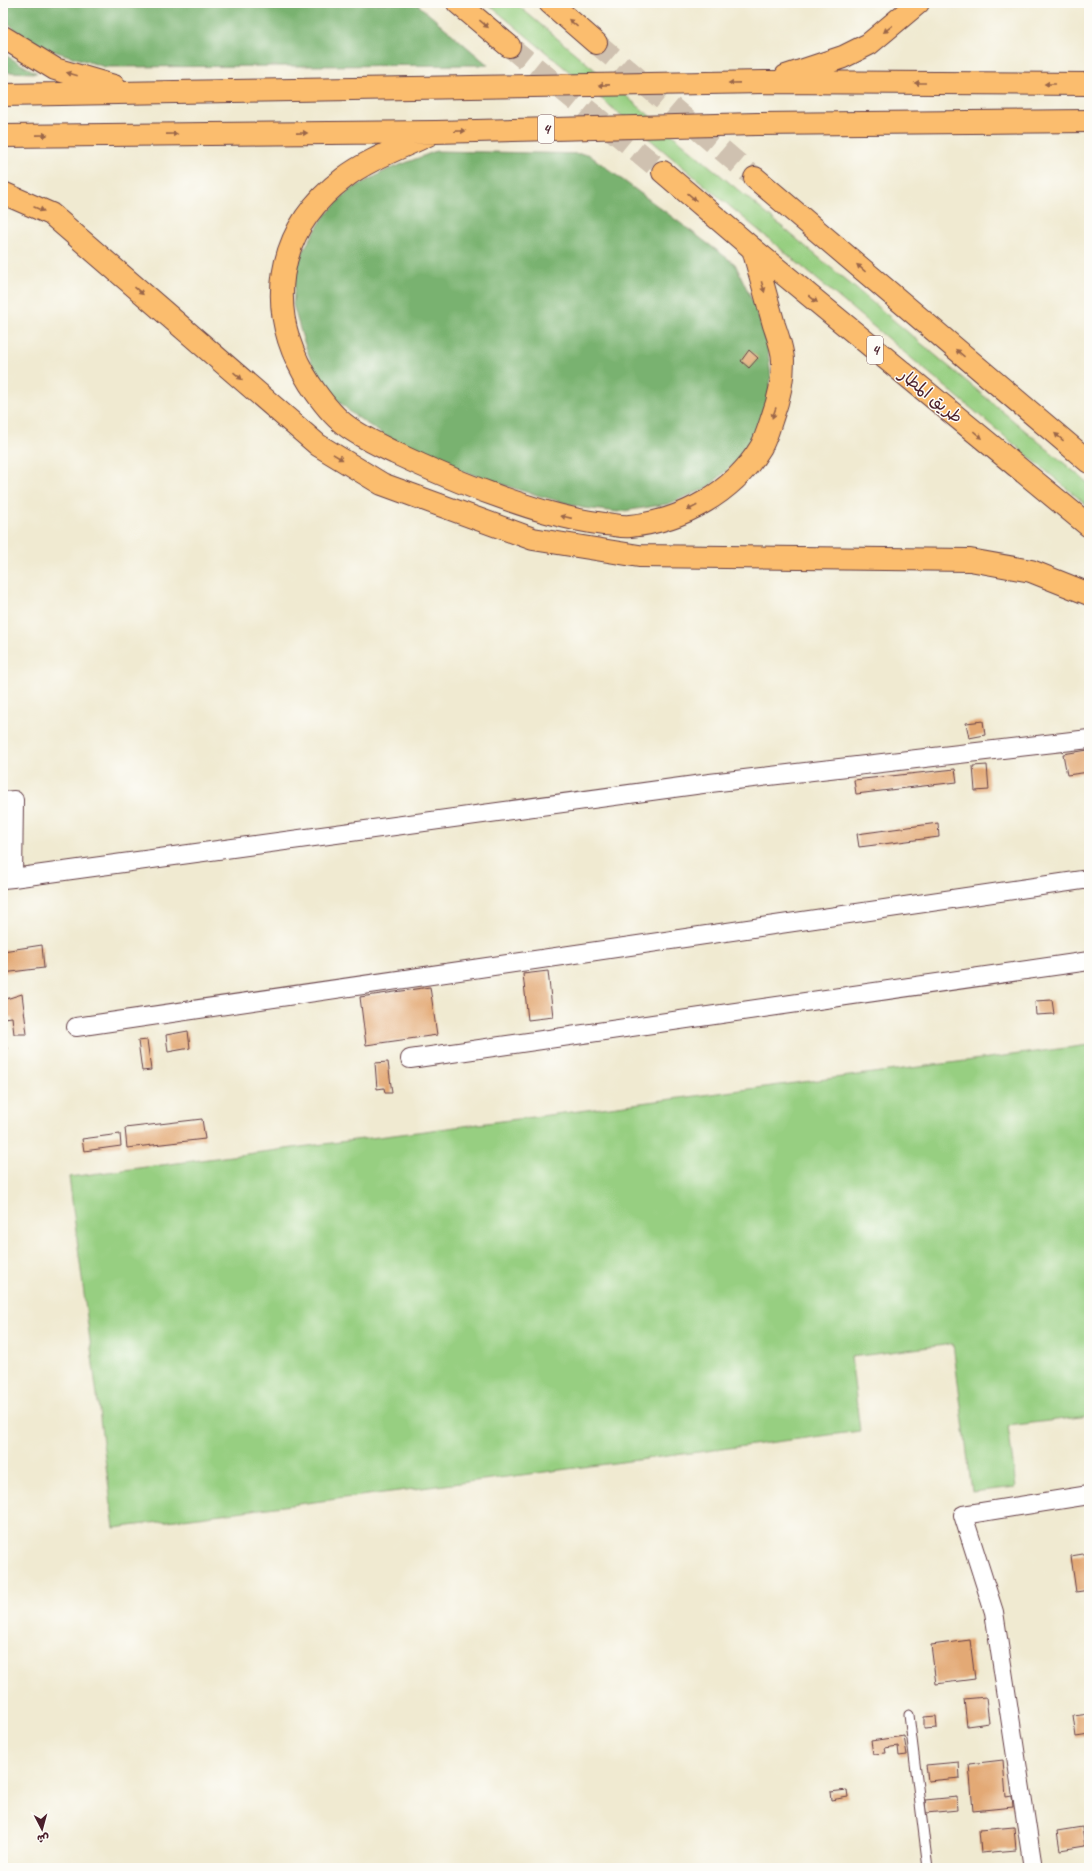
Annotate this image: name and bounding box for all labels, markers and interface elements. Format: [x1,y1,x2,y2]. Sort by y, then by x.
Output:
one-way arrow [568,18,578,27]
one-way arrow [478,20,489,29]
one-way arrow [883,24,894,33]
one-way arrow [65,71,77,77]
one-way arrow [727,80,740,86]
one-way arrow [913,80,926,86]
one-way arrow [1043,81,1056,87]
one-way arrow [597,82,610,88]
road number: 4 [538,115,554,143]
one-way arrow [454,128,467,134]
one-way arrow [296,130,309,136]
one-way arrow [166,131,179,137]
one-way arrow [36,132,49,138]
one-way arrow [687,193,698,202]
one-way arrow [33,206,44,212]
one-way arrow [856,264,867,273]
one-way arrow [760,281,766,293]
one-way arrow [134,286,145,295]
one-way arrow [808,295,818,304]
road number: 4 [867,336,883,364]
one-way arrow [955,348,966,357]
street label: طريق المطار [894,363,967,428]
one-way arrow [232,371,243,380]
one-way arrow [771,407,777,419]
one-way arrow [973,430,984,439]
one-way arrow [1054,432,1065,441]
one-way arrow [332,454,344,461]
one-way arrow [687,505,698,512]
one-way arrow [560,514,572,520]
north arrow [22,1809,62,1849]
text: ش [36,1831,50,1847]

